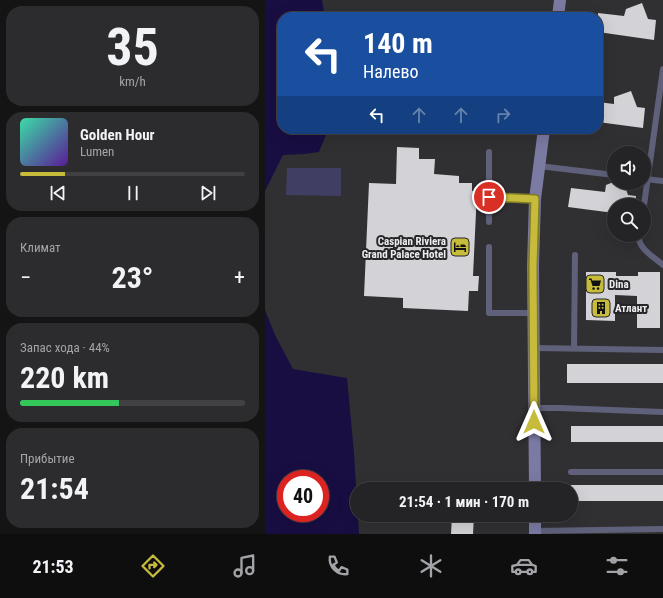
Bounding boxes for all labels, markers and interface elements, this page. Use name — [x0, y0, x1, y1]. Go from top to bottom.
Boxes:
text: 35 — [106, 17, 159, 78]
text: 140 m — [363, 27, 433, 60]
icon: left — [297, 28, 349, 80]
text: Налево — [363, 61, 419, 82]
text: km/h — [119, 74, 146, 89]
icon: left — [366, 104, 388, 126]
icon: ahead — [408, 104, 430, 126]
icon: ahead — [450, 104, 472, 126]
icon: right — [492, 104, 514, 126]
text: Golden Hour — [80, 126, 155, 144]
text: Lumen — [80, 144, 114, 159]
map controls — [607, 146, 651, 242]
button: sound — [607, 146, 651, 190]
pin — [472, 180, 506, 214]
icon: previous — [47, 182, 69, 204]
icon: pause — [122, 182, 144, 204]
icon: next — [197, 182, 219, 204]
icon: arrive — [478, 186, 500, 208]
button: search — [607, 198, 651, 242]
place label: Caspian Riviera Grand Palace Hotel — [362, 235, 446, 261]
hotel icon: Caspian Riviera Grand Palace Hotel — [449, 236, 471, 258]
text: Климат — [20, 240, 61, 255]
text: 23° — [112, 260, 154, 295]
text: − — [20, 265, 31, 290]
text: + — [234, 265, 245, 290]
supermarket icon: Dina — [584, 273, 606, 295]
place label: Dina — [609, 278, 629, 291]
building icon: Атлант — [590, 297, 612, 319]
place label: Атлант — [615, 302, 647, 315]
text: Запас хода · 44% — [20, 340, 110, 355]
text: 220 km — [20, 360, 109, 395]
position arrow — [513, 401, 555, 443]
text: Прибытие — [20, 451, 75, 466]
speed limit sign: 40 — [277, 470, 329, 522]
text: 21:54 — [20, 471, 89, 506]
text: 21:54 · 1 мин · 170 m — [399, 493, 529, 511]
icon: directions — [139, 552, 167, 580]
icon: music — [231, 552, 259, 580]
icon: phone — [324, 552, 352, 580]
icon: climate — [417, 552, 445, 580]
icon: car — [510, 552, 538, 580]
icon: filters — [603, 552, 631, 580]
text: 21:53 — [32, 556, 74, 577]

